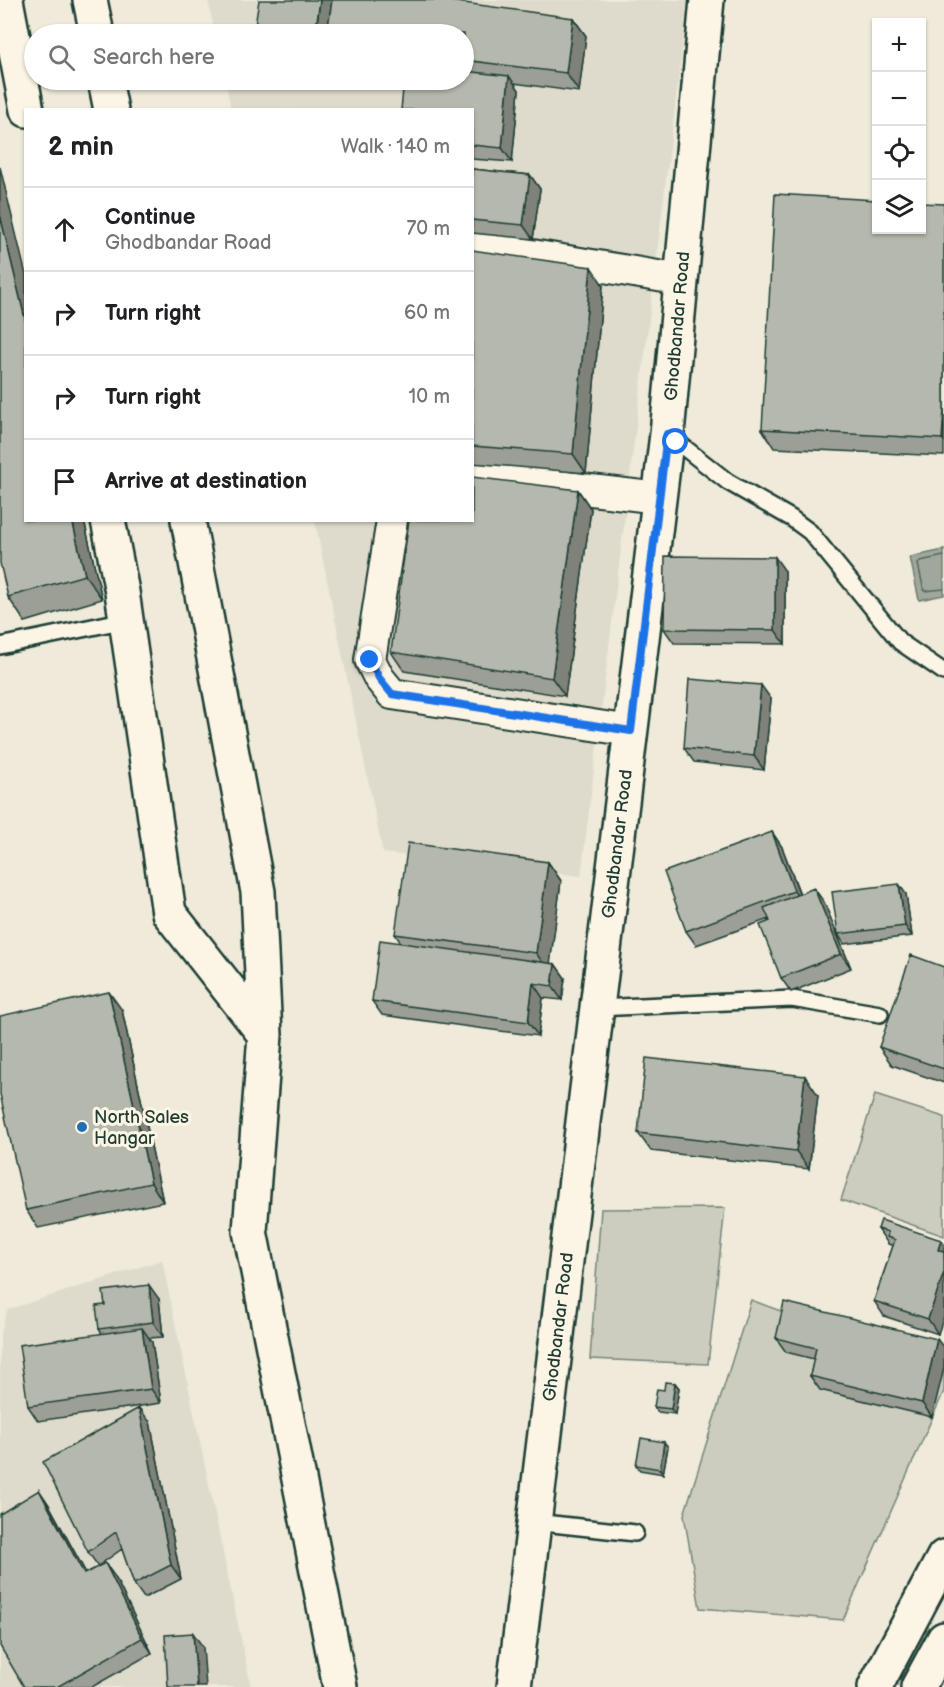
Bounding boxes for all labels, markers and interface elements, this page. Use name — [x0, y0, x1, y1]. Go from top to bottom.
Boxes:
map controls — [872, 18, 926, 234]
button: + — [872, 18, 926, 72]
search box — [24, 24, 474, 90]
icon: search — [45, 41, 78, 74]
text: Search here — [93, 44, 215, 71]
button: − — [872, 72, 926, 126]
button: locate — [872, 126, 926, 180]
text: 2 min — [48, 132, 114, 163]
text: Walk · 140 m — [341, 135, 450, 159]
button: layers — [872, 180, 926, 234]
text: Continue — [105, 204, 195, 231]
icon: ahead — [48, 213, 81, 246]
text: 70 m — [406, 217, 450, 241]
text: Ghodbandar Road — [105, 231, 272, 255]
street label: Ghodbandar Road — [661, 250, 694, 402]
icon: right — [48, 297, 81, 330]
text: Turn right — [105, 300, 201, 327]
text: 60 m — [404, 301, 450, 325]
icon: right — [48, 381, 81, 414]
text: Turn right — [105, 384, 201, 411]
text: 10 m — [409, 385, 450, 409]
route start — [662, 428, 688, 454]
icon: arrive — [48, 465, 81, 498]
text: Arrive at destination — [105, 468, 307, 495]
route end — [356, 646, 382, 672]
street label: Ghodbandar Road — [598, 768, 637, 920]
place label: North Sales Hangar — [94, 1107, 189, 1149]
marker: North Sales Hangar — [75, 1120, 89, 1134]
street label: Ghodbandar Road — [539, 1251, 578, 1403]

